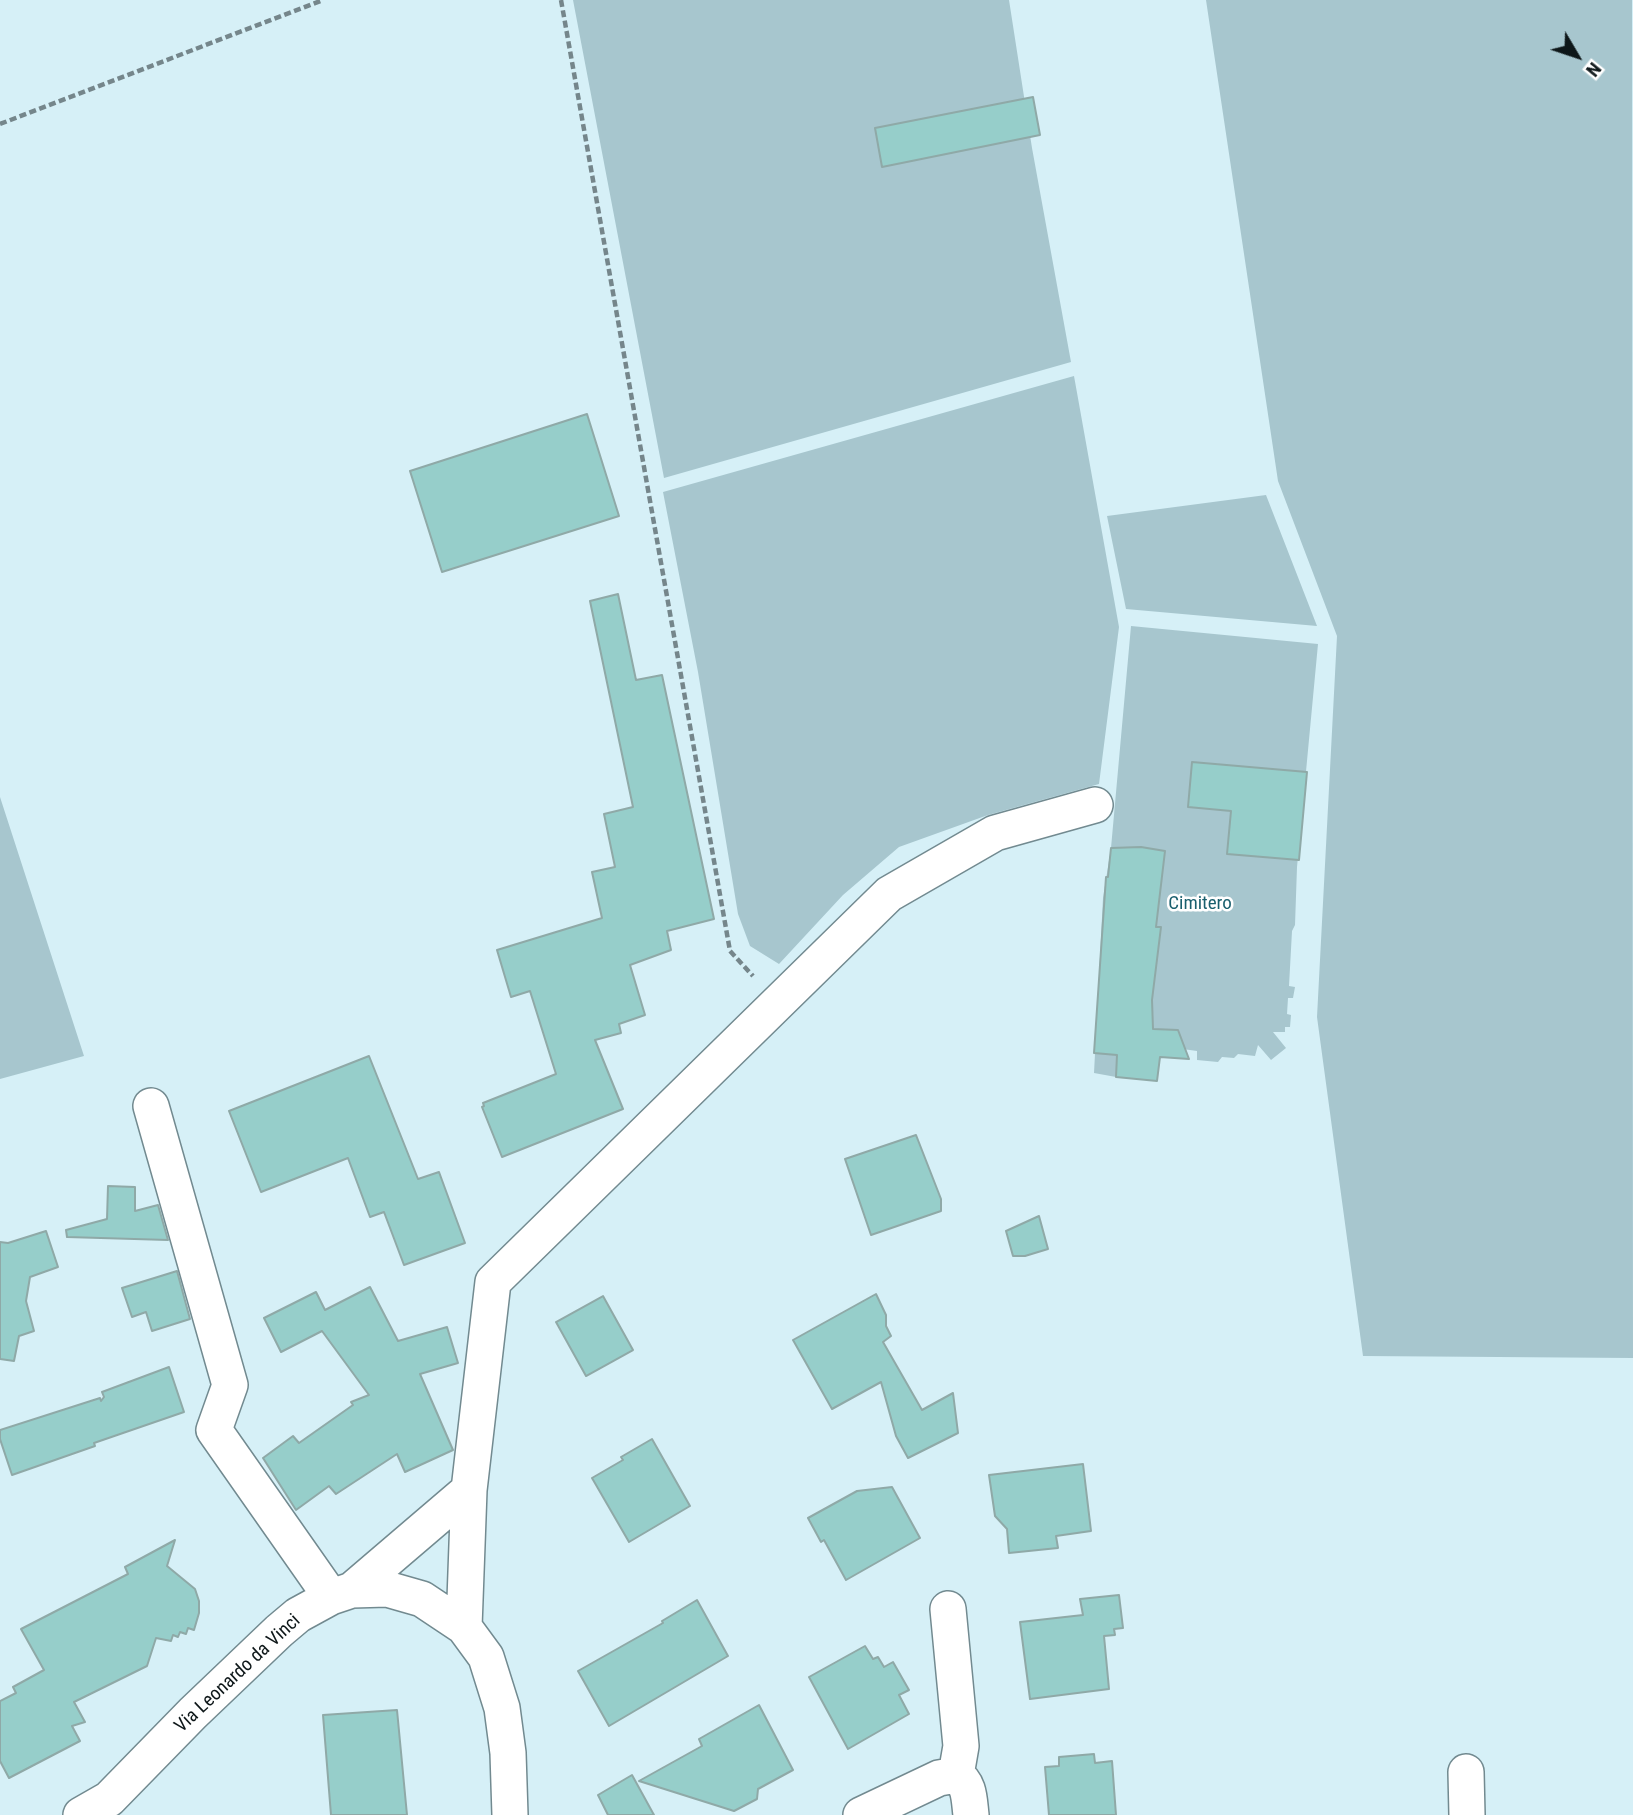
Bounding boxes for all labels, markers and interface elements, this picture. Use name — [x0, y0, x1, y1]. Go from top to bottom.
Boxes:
north arrow — [1542, 21, 1612, 91]
text: N — [1581, 58, 1606, 81]
park label: Cimitero — [1168, 893, 1232, 915]
street label: Via Leonardo da Vinci — [170, 1610, 306, 1738]

